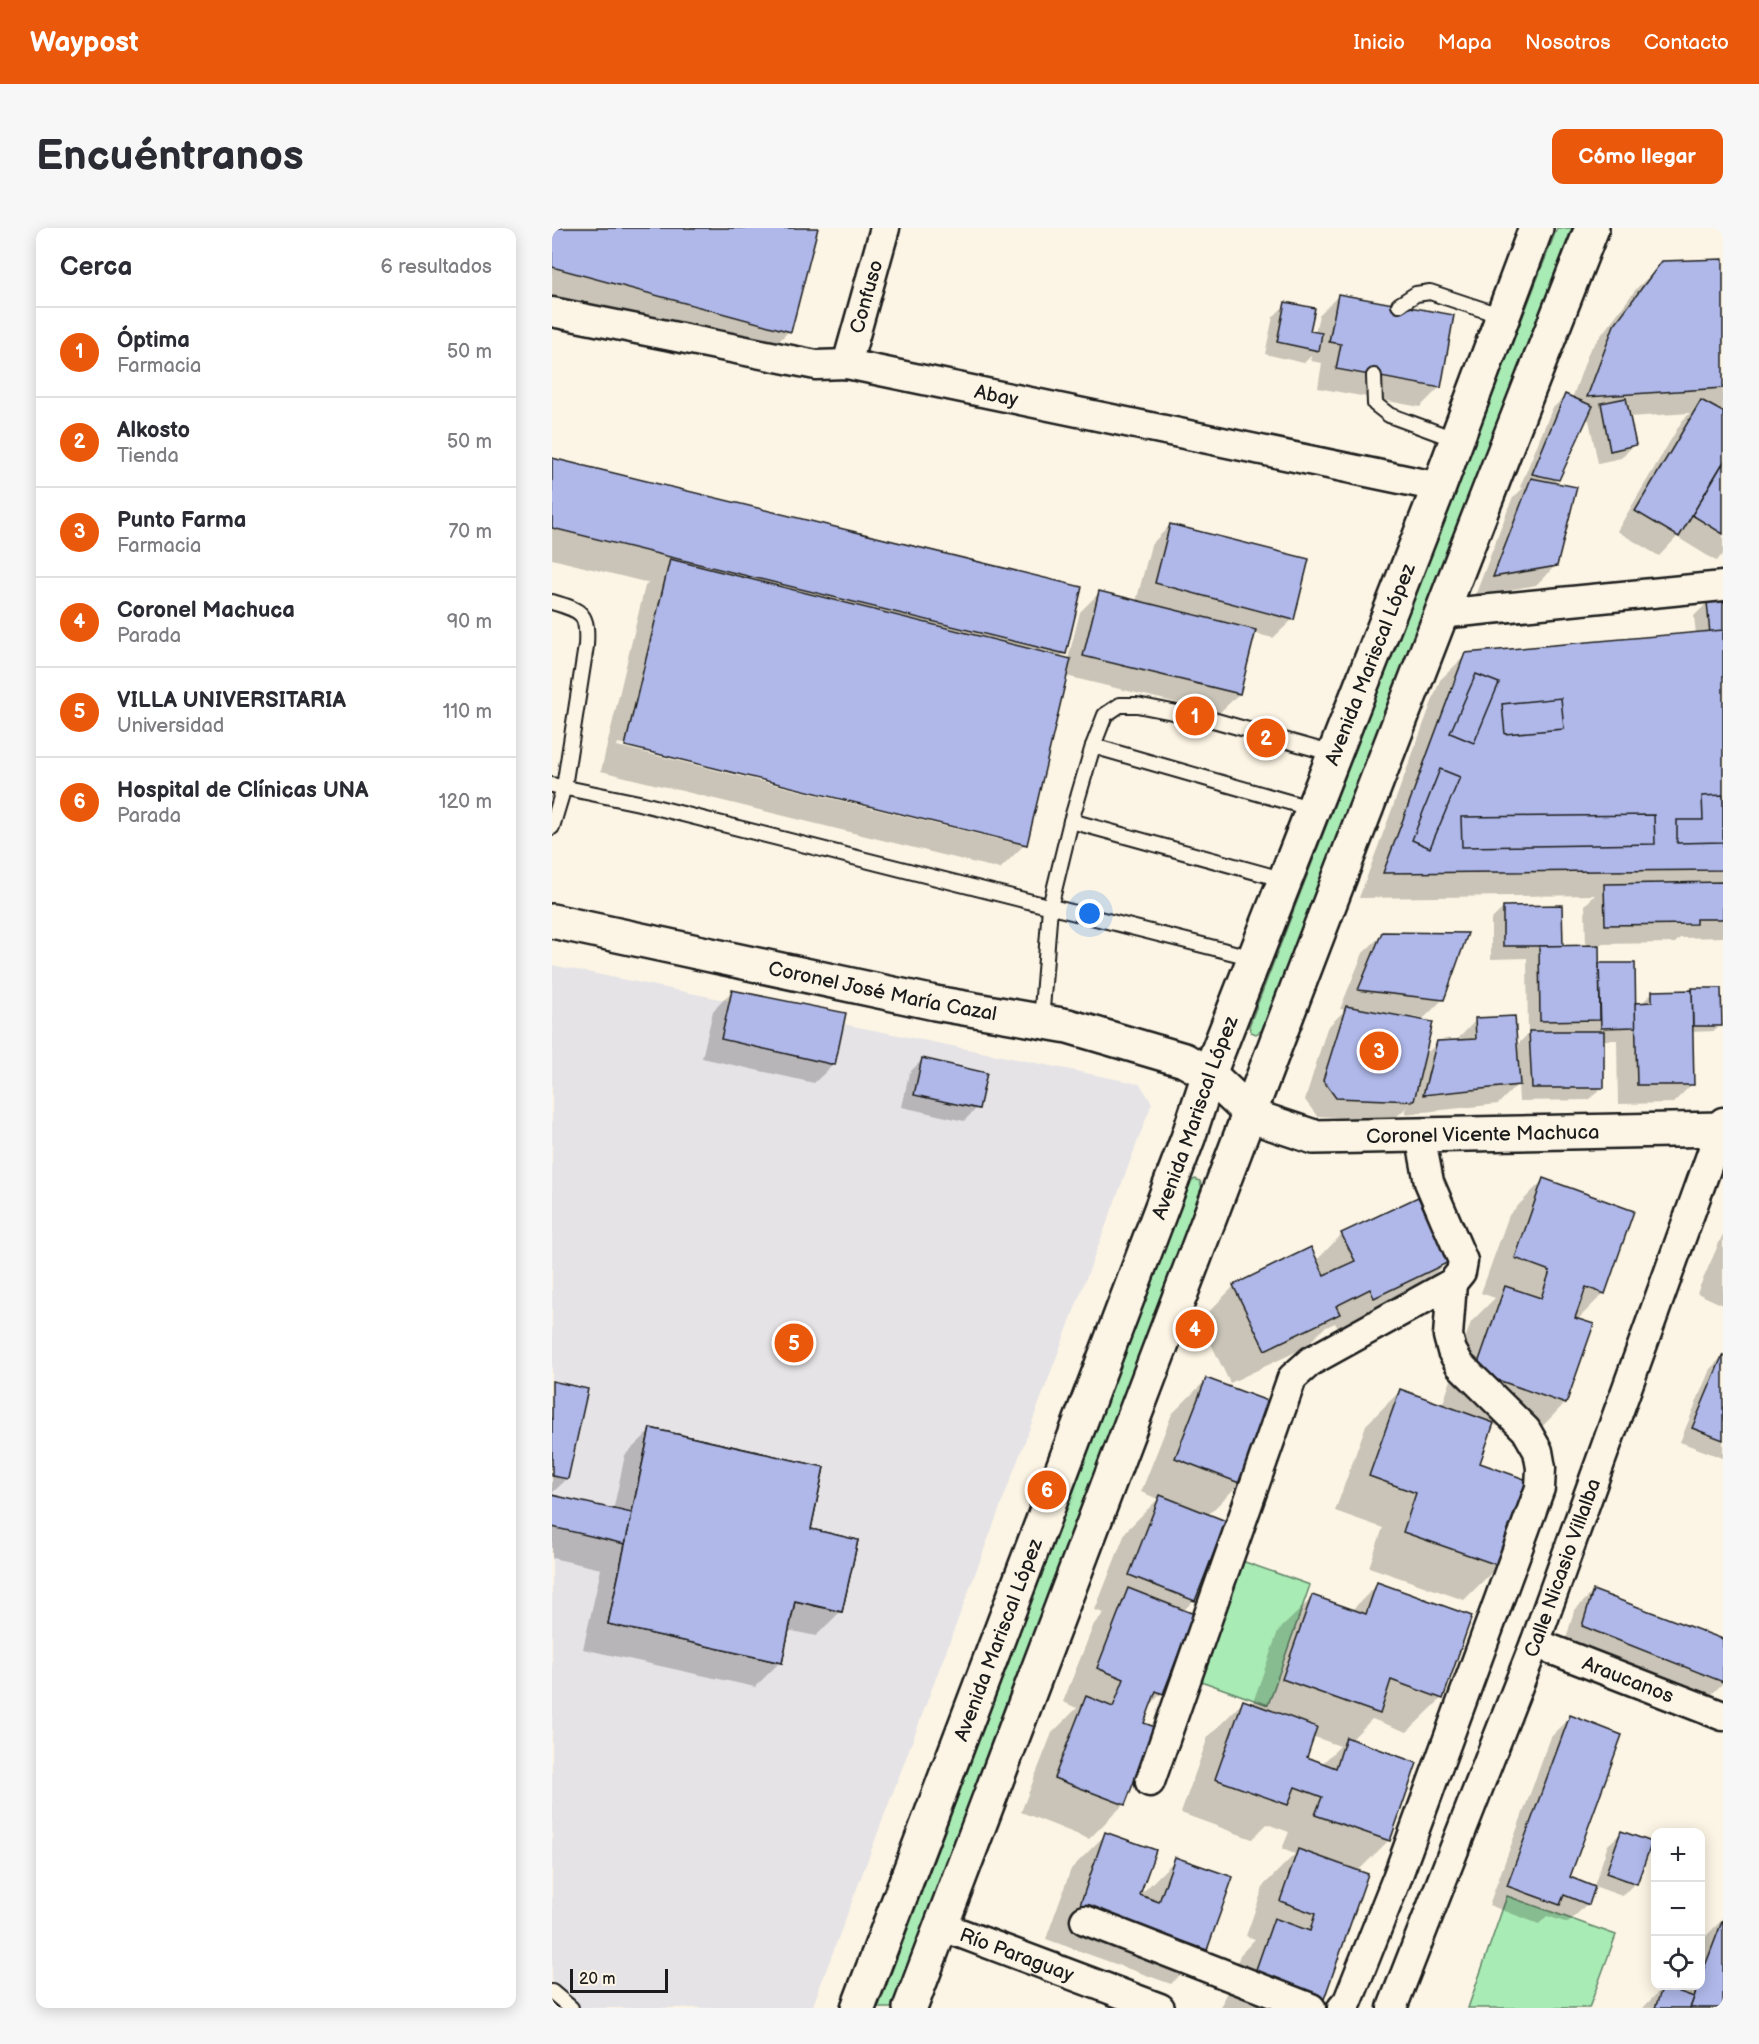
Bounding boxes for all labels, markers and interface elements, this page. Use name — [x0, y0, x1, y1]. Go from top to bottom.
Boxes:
text: Waypost — [30, 26, 139, 59]
text: Inicio — [1354, 30, 1405, 55]
text: Mapa — [1438, 30, 1492, 55]
text: Nosotros — [1525, 30, 1611, 55]
text: Contacto — [1644, 30, 1729, 55]
button: Cómo llegar — [1552, 129, 1723, 184]
text: Encuéntranos — [36, 131, 304, 182]
text: Cerca — [60, 252, 132, 283]
text: 6 resultados — [381, 255, 492, 279]
street label: Confuso — [845, 257, 888, 336]
text: Óptima — [117, 327, 190, 354]
text: 1 — [75, 340, 84, 364]
text: 50 m — [447, 340, 492, 364]
text: Farmacia — [117, 354, 201, 378]
street label: Abay — [972, 380, 1020, 412]
text: Alkosto — [117, 417, 190, 444]
text: 2 — [74, 430, 85, 454]
text: 50 m — [447, 430, 492, 454]
text: Tienda — [117, 444, 179, 468]
text: Punto Farma — [117, 507, 246, 534]
text: 3 — [74, 520, 85, 544]
text: 70 m — [448, 520, 492, 544]
text: Farmacia — [117, 534, 201, 558]
street label: Avenida Mariscal López — [1320, 560, 1421, 769]
text: Coronel Machuca — [117, 597, 295, 624]
text: 4 — [74, 610, 85, 634]
text: 90 m — [447, 610, 492, 634]
text: Parada — [117, 624, 181, 648]
text: VILLA UNIVERSITARIA — [117, 687, 346, 714]
pin: 1 — [1176, 694, 1214, 738]
text: 5 — [74, 700, 85, 724]
text: 110 m — [443, 700, 492, 724]
text: Universidad — [117, 714, 224, 738]
pin: 2 — [1246, 716, 1286, 760]
text: Hospital de Clínicas UNA — [117, 777, 369, 804]
text: 6 — [73, 790, 86, 814]
text: 120 m — [439, 790, 492, 814]
text: Parada — [117, 804, 181, 828]
your location — [1075, 899, 1104, 928]
street label: Coronel José María Cazal — [766, 957, 999, 1026]
street label: Avenida Mariscal López — [1147, 1012, 1244, 1223]
pin: 3 — [1360, 1028, 1398, 1074]
street label: Coronel Vicente Machuca — [1366, 1120, 1600, 1149]
pin: 4 — [1176, 1306, 1214, 1352]
pin: 5 — [774, 1320, 814, 1366]
pin: 6 — [1028, 1468, 1066, 1512]
street label: Calle Nicasio Villalba — [1520, 1475, 1606, 1661]
street label: Avenida Mariscal López — [949, 1535, 1048, 1745]
street label: Araucanos — [1579, 1652, 1677, 1709]
map controls — [1651, 1828, 1705, 1990]
button: + — [1651, 1828, 1705, 1882]
button: − — [1651, 1882, 1705, 1936]
street label: Río Paraguay — [956, 1923, 1077, 1988]
button: locate — [1651, 1936, 1705, 1990]
scale bar — [570, 1966, 668, 1994]
text: 20 m — [579, 1970, 615, 1989]

